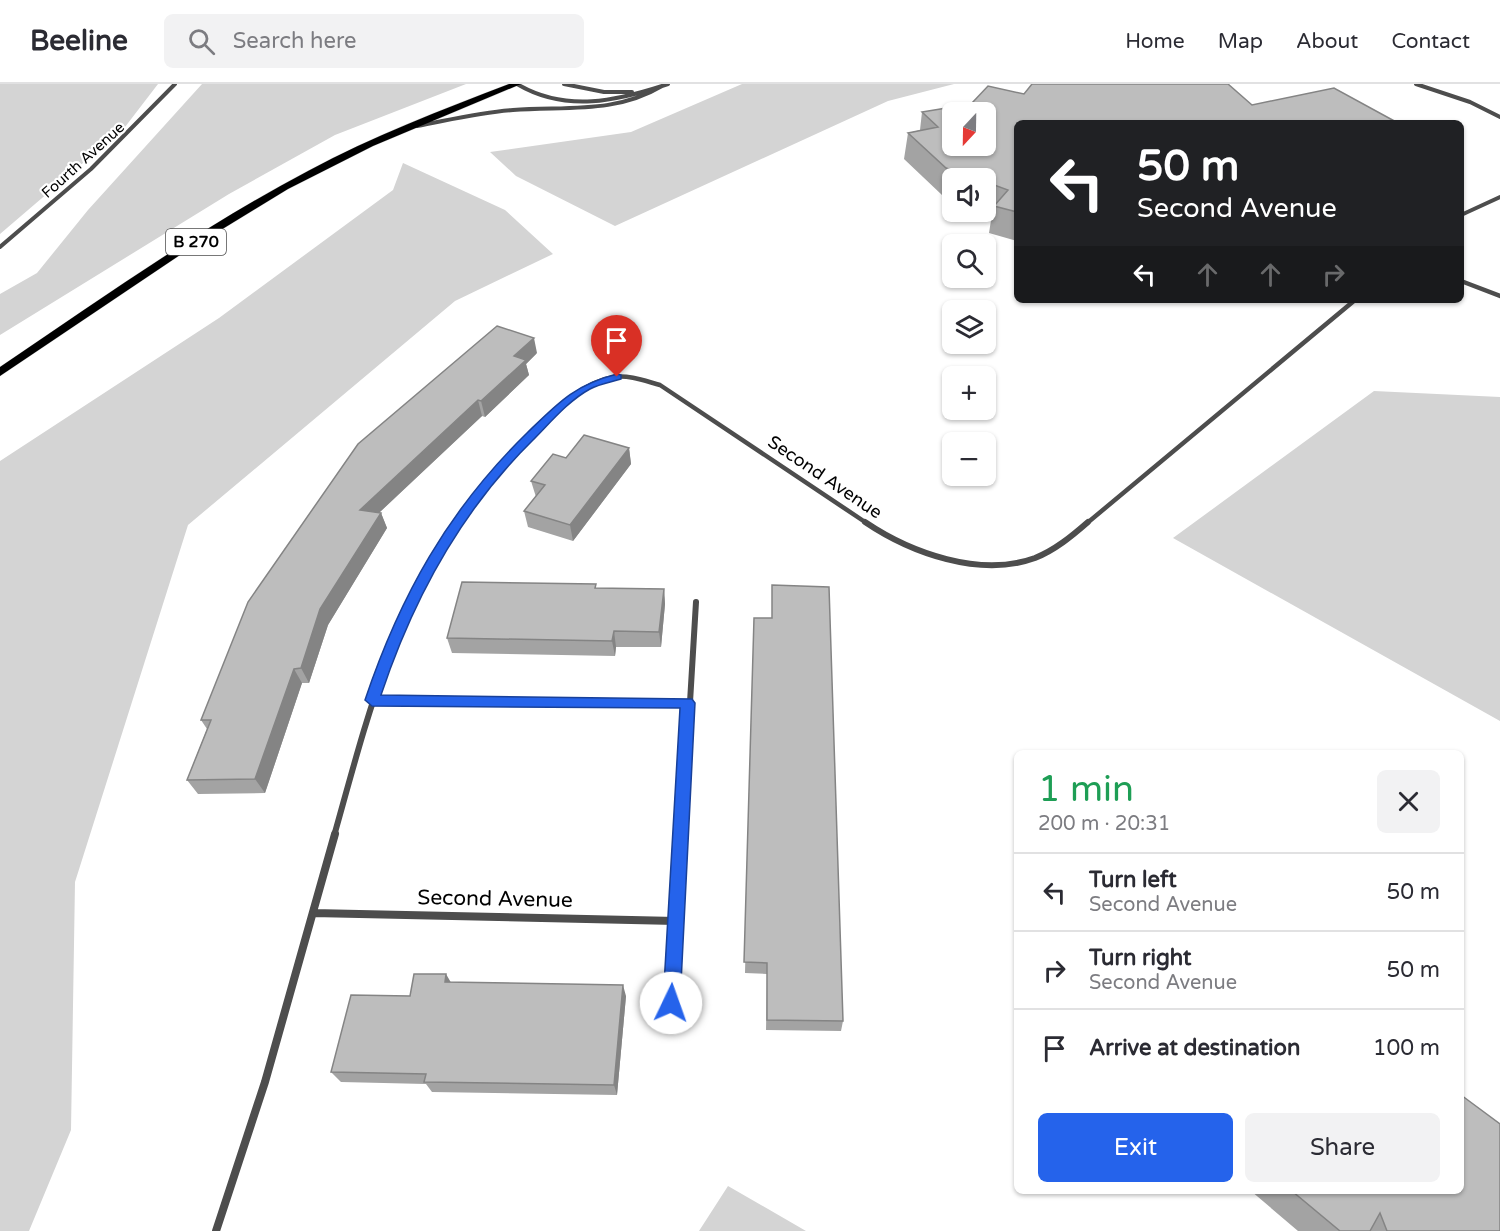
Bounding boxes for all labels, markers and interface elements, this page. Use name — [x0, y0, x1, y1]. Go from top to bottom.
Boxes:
search box — [164, 14, 584, 68]
text: Beeline — [30, 24, 128, 58]
icon: search — [185, 25, 218, 58]
text: Search here — [233, 28, 357, 54]
text: Home — [1125, 29, 1185, 54]
text: Map — [1218, 29, 1263, 54]
text: About — [1296, 29, 1358, 54]
text: Contact — [1391, 29, 1470, 54]
north arrow — [942, 102, 996, 156]
map controls — [942, 102, 996, 486]
street label: Fourth Avenue — [38, 118, 128, 202]
text: 50 m — [1137, 141, 1239, 192]
icon: left — [1038, 144, 1116, 222]
button: sound — [942, 168, 996, 222]
text: Second Avenue — [1137, 192, 1337, 225]
road number: B 270 — [166, 229, 226, 255]
button: search — [942, 234, 996, 288]
icon: left — [1128, 258, 1161, 291]
icon: ahead — [1191, 258, 1224, 291]
icon: ahead — [1254, 258, 1287, 291]
icon: right — [1317, 258, 1350, 291]
button: layers — [942, 300, 996, 354]
pin — [591, 315, 642, 377]
icon: arrive — [600, 324, 633, 357]
button: + — [942, 366, 996, 420]
street label: Second Avenue — [764, 431, 886, 523]
button: − — [942, 432, 996, 486]
text: 1 min — [1038, 768, 1134, 811]
button: close — [1377, 770, 1440, 833]
text: 200 m · 20:31 — [1038, 812, 1170, 836]
text: Turn left — [1089, 867, 1177, 893]
icon: left — [1038, 876, 1071, 909]
text: 50 m — [1386, 879, 1440, 905]
street label: Second Avenue — [417, 885, 573, 913]
text: Second Avenue — [1089, 893, 1237, 917]
text: Turn right — [1089, 945, 1191, 971]
icon: right — [1038, 954, 1071, 987]
text: 50 m — [1386, 957, 1440, 983]
position arrow — [639, 971, 703, 1035]
text: Second Avenue — [1089, 971, 1237, 995]
icon: arrive — [1038, 1032, 1071, 1065]
text: Arrive at destination — [1089, 1035, 1300, 1061]
text: 100 m — [1373, 1035, 1440, 1061]
button: Exit — [1038, 1113, 1233, 1182]
button: Share — [1245, 1113, 1440, 1182]

